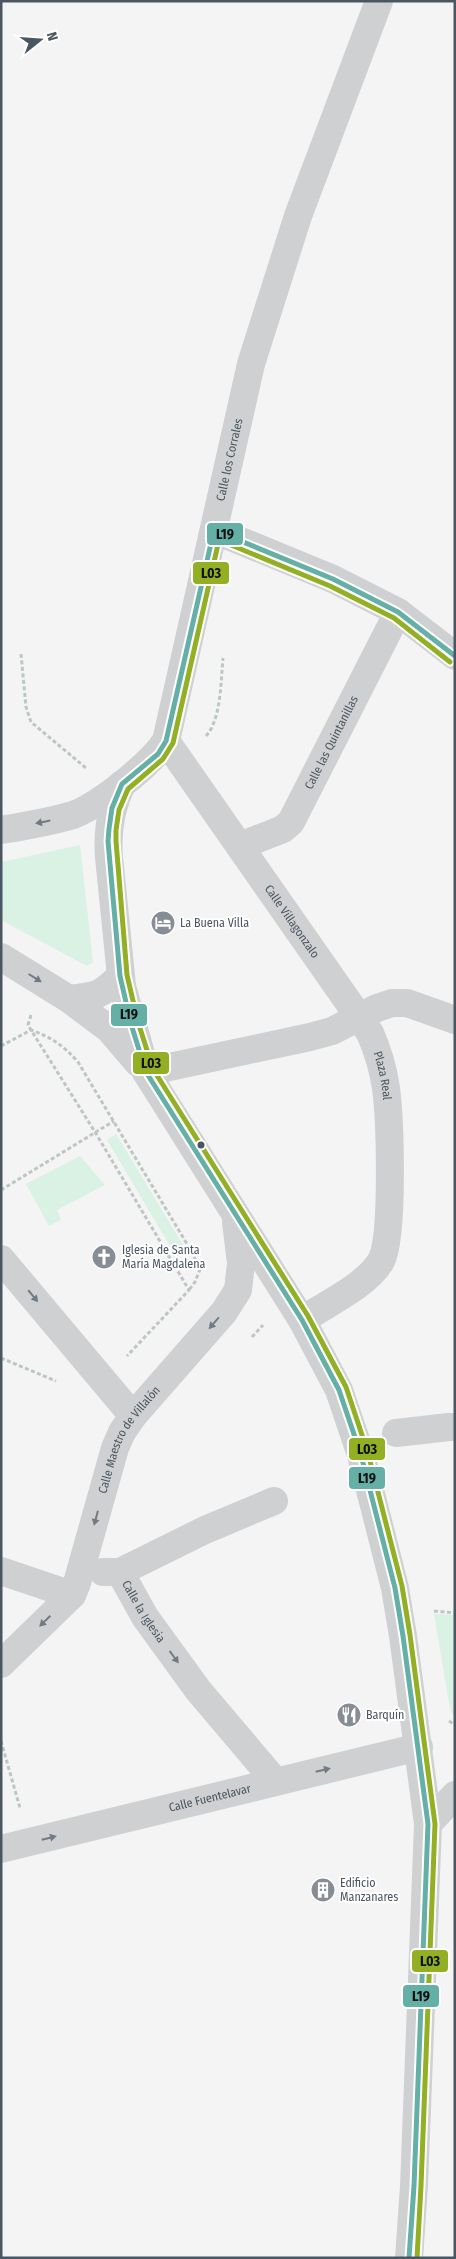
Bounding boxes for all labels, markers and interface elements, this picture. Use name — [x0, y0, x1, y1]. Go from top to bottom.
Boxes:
north arrow — [15, 15, 65, 65]
text: N — [43, 30, 61, 43]
street label: Calle los Corrales — [213, 417, 246, 502]
line badge: L19 — [206, 522, 244, 546]
text: L19 — [216, 526, 234, 543]
line badge: L03 — [192, 561, 230, 585]
text: L03 — [201, 565, 221, 582]
street label: Calle las Quintanillas — [302, 693, 361, 792]
one-way arrow — [35, 819, 51, 827]
street label: Calle Villagonzalo — [262, 882, 322, 961]
hotel icon: La Buena Villa — [150, 910, 176, 936]
place label: La Buena Villa — [180, 916, 249, 930]
one-way arrow — [28, 973, 42, 983]
line badge: L19 — [110, 1003, 148, 1027]
text: L19 — [120, 1006, 138, 1023]
street label: Plaza Real — [371, 1049, 394, 1100]
line badge: L03 — [132, 1051, 170, 1075]
text: L03 — [141, 1055, 161, 1072]
unlabelled marker — [196, 1140, 206, 1150]
place label: Iglesia de Santa María Magdalena — [122, 1243, 206, 1271]
church icon: Iglesia de Santa María Magdalena — [91, 1244, 117, 1270]
one-way arrow — [27, 1289, 38, 1302]
one-way arrow — [208, 1317, 220, 1329]
street label: Calle Maestro de Villalón — [96, 1383, 163, 1495]
line badge: L03 — [348, 1437, 386, 1461]
text: L03 — [357, 1441, 377, 1458]
line badge: L19 — [348, 1466, 386, 1490]
text: L19 — [358, 1470, 376, 1487]
one-way arrow — [91, 1510, 99, 1525]
street label: Calle la Iglesia — [119, 1578, 168, 1645]
one-way arrow — [39, 1615, 51, 1627]
one-way arrow — [169, 1650, 179, 1664]
restaurant icon: Barquín — [336, 1702, 362, 1728]
place label: Barquín — [366, 1708, 404, 1722]
one-way arrow — [315, 1766, 330, 1774]
street label: Calle Fuentelavar — [167, 1781, 253, 1815]
one-way arrow — [41, 1834, 56, 1842]
place label: Edificio Manzanares — [340, 1876, 398, 1904]
building icon: Edificio Manzanares — [310, 1877, 336, 1903]
line badge: L03 — [411, 1949, 449, 1973]
text: L03 — [420, 1953, 440, 1970]
line badge: L19 — [402, 1984, 440, 2008]
text: L19 — [412, 1988, 430, 2005]

